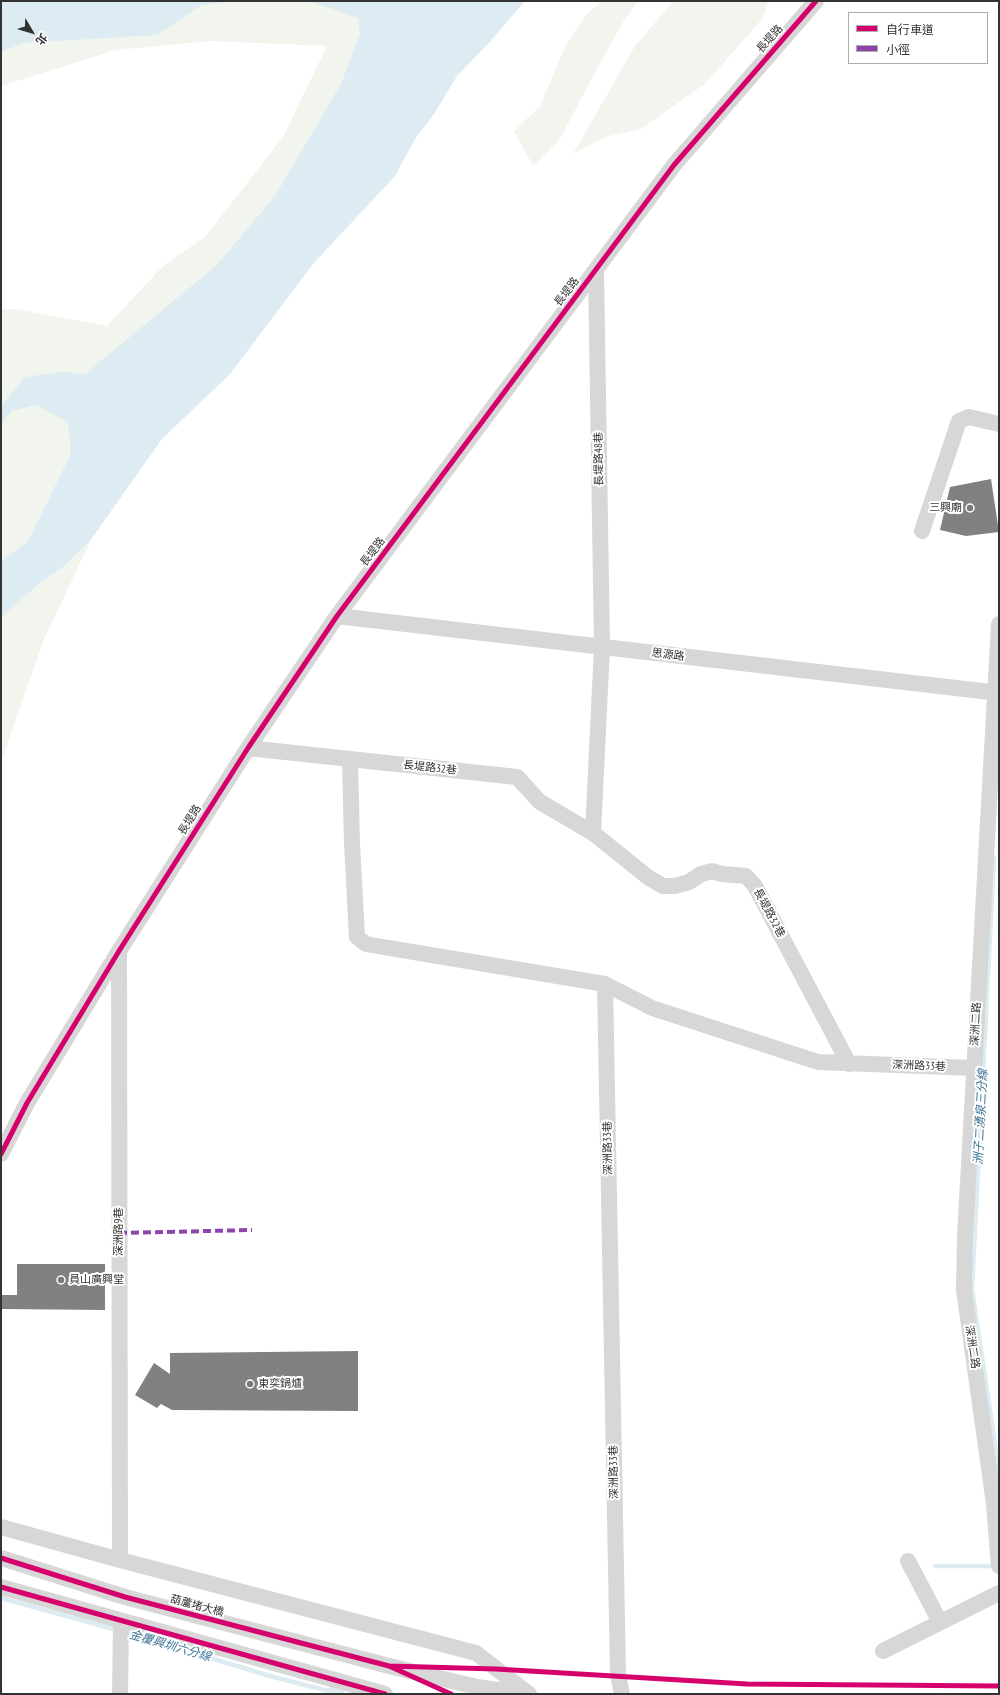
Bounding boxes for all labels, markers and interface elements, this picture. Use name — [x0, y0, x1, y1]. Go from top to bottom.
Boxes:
north arrow — [12, 12, 52, 52]
legend — [848, 12, 988, 64]
street label: 長堤路 — [754, 22, 786, 56]
text: 自行車道 — [886, 22, 934, 37]
text: 北 — [33, 31, 50, 48]
text: 小徑 — [886, 42, 910, 57]
street label: 長堤路 — [552, 275, 582, 309]
street label: 長堤路48巷 — [592, 432, 606, 486]
place label: 三興廟 — [929, 501, 962, 515]
marker: 三興廟 — [965, 503, 975, 513]
street label: 長堤路 — [358, 535, 388, 569]
street label: 思源路 — [651, 646, 685, 664]
street label: 長堤路32巷 — [403, 759, 457, 777]
street label: 長堤路 — [176, 803, 204, 837]
street label: 長堤路32巷 — [751, 886, 787, 940]
street label: 深洲二路 — [968, 1002, 984, 1046]
street label: 深洲路33巷 — [892, 1058, 946, 1074]
water label: 洲子二湧泉三分線 — [971, 1069, 991, 1165]
street label: 深洲路33巷 — [601, 1121, 615, 1175]
street label: 深洲路9巷 — [112, 1208, 126, 1256]
place label: 員山廣興堂 — [69, 1273, 124, 1287]
marker: 員山廣興堂 — [56, 1275, 66, 1285]
street label: 深洲二路 — [962, 1324, 982, 1370]
place label: 東奕鍋爐 — [258, 1377, 302, 1391]
marker: 東奕鍋爐 — [245, 1379, 255, 1389]
street label: 深洲路33巷 — [607, 1445, 621, 1499]
street label: 葫蘆堵大橋 — [169, 1593, 225, 1619]
water label: 金覆興圳六分線 — [128, 1628, 212, 1664]

